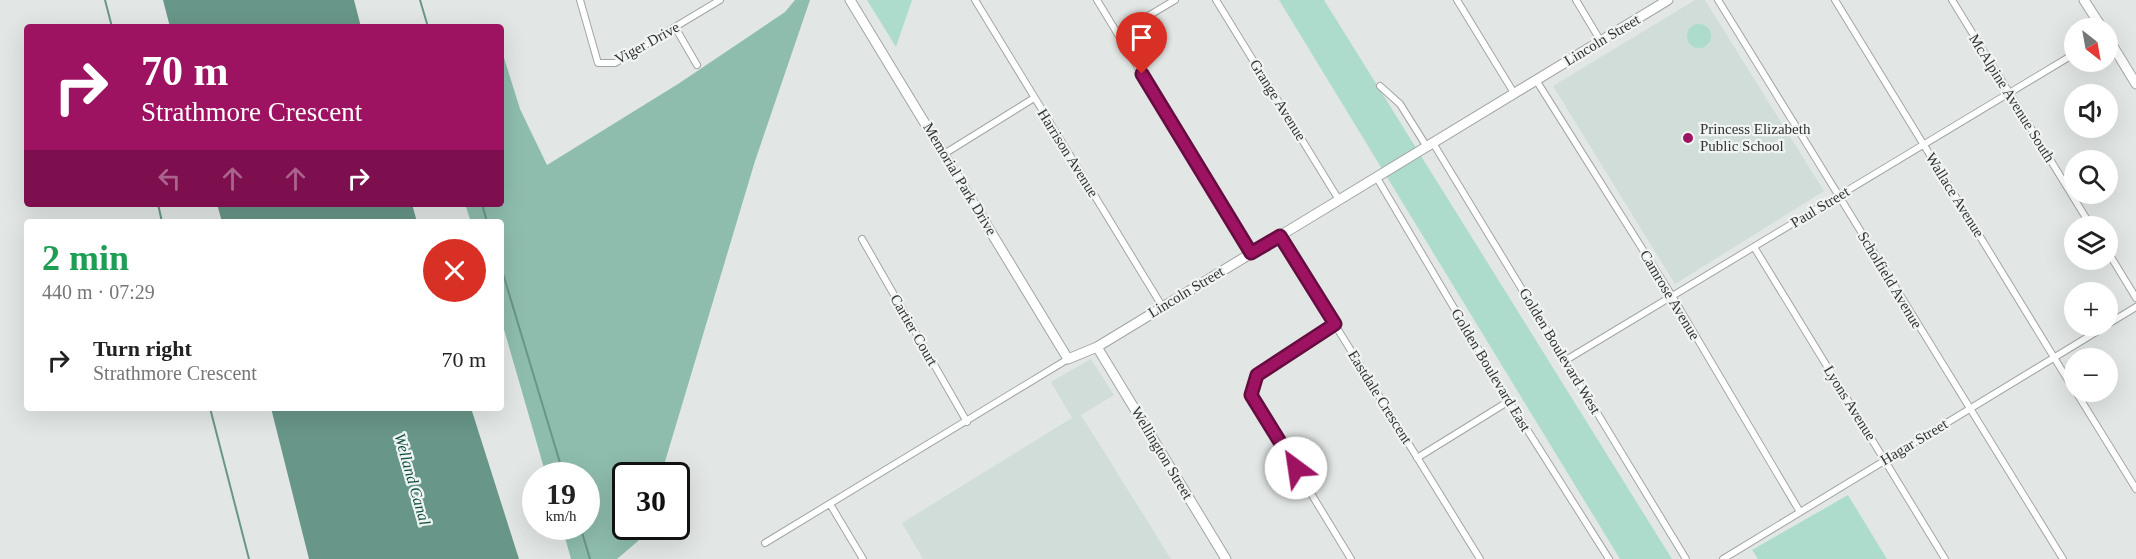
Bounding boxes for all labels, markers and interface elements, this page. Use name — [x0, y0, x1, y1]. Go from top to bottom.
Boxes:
street label: Lincoln Street — [1561, 11, 1643, 69]
pin — [1116, 12, 1167, 74]
north arrow — [2064, 18, 2118, 72]
map controls — [2064, 18, 2118, 402]
street label: Viger Drive — [612, 19, 682, 67]
icon: arrive — [1125, 21, 1158, 54]
street label: McAlpine Avenue South — [1966, 31, 2058, 165]
icon: right — [42, 48, 120, 126]
text: 70 m — [141, 48, 229, 94]
street label: Grange Avenue — [1247, 56, 1309, 144]
button: sound — [2064, 84, 2118, 138]
text: Strathmore Crescent — [141, 97, 362, 127]
street label: Harrison Avenue — [1034, 106, 1102, 200]
street label: Memorial Park Drive — [920, 120, 1000, 238]
place label: Princess Elizabeth Public School — [1700, 121, 1811, 154]
marker: Princess Elizabeth Public School — [1681, 131, 1695, 145]
street label: Wallace Avenue — [1923, 150, 1987, 240]
button: search — [2064, 150, 2118, 204]
icon: left — [153, 162, 186, 195]
icon: ahead — [216, 162, 249, 195]
icon: ahead — [279, 162, 312, 195]
icon: right — [342, 162, 375, 195]
street label: Paul Street — [1788, 183, 1853, 231]
button: layers — [2064, 216, 2118, 270]
street label: Scholfield Avenue — [1855, 229, 1925, 332]
text: 2 min — [42, 238, 129, 278]
button: close — [423, 239, 486, 302]
street label: Camrose Avenue — [1637, 247, 1703, 343]
street label: Lincoln Street — [1145, 263, 1227, 321]
text: 440 m · 07:29 — [42, 281, 155, 303]
button: + — [2064, 282, 2118, 336]
street label: Golden Boulevard West — [1516, 285, 1604, 417]
street label: Cartier Court — [887, 292, 941, 369]
street label: Golden Boulevard East — [1448, 306, 1534, 435]
text: Turn right — [93, 336, 192, 361]
icon: right — [42, 344, 75, 377]
text: 70 m — [441, 347, 486, 372]
street label: Eastdale Crescent — [1345, 347, 1416, 447]
button: − — [2064, 348, 2118, 402]
text: Strathmore Crescent — [93, 362, 257, 384]
street label: Lyons Avenue — [1821, 363, 1880, 444]
street label: Wellington Street — [1128, 404, 1196, 503]
street label: Hagar Street — [1878, 415, 1951, 468]
water label: Welland Canal — [391, 431, 434, 528]
position arrow — [1264, 436, 1328, 500]
speed limit sign: 30 — [612, 462, 690, 540]
text: 19 — [546, 477, 576, 510]
text: km/h — [546, 508, 576, 524]

